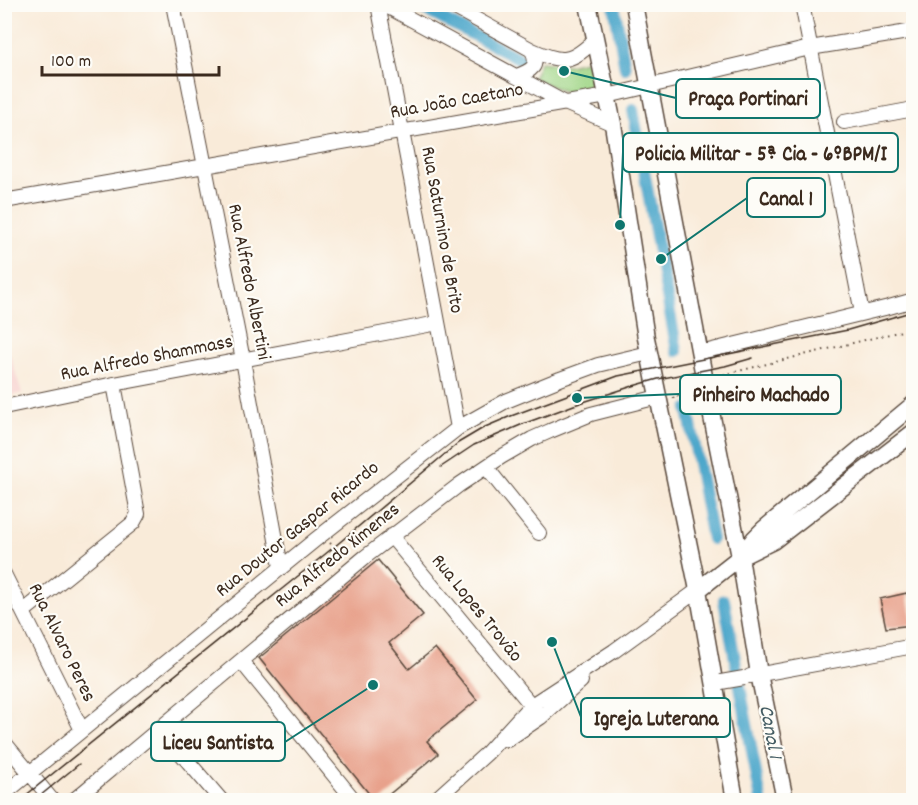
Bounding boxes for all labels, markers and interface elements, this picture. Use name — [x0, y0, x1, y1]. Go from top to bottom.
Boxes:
scale bar — [42, 39, 219, 77]
text: 100 m — [51, 50, 91, 75]
street label: Rua João Caetano — [388, 76, 526, 128]
callout: Praça Portinari — [676, 79, 820, 118]
text: Praça Portinari — [688, 86, 808, 116]
callout: Policia Militar - 5ª Cia - 6ºBPM/I — [623, 133, 898, 172]
text: Policia Militar - 5ª Cia - 6ºBPM/I — [635, 141, 887, 171]
street label: Rua Saturnino de Brito — [413, 144, 469, 316]
callout: Canal 1 — [747, 178, 825, 217]
text: Canal 1 — [759, 186, 813, 216]
street label: Rua Alfredo Albertini — [219, 201, 277, 363]
street label: Rua Alfredo Shammass — [58, 329, 236, 389]
callout: Pinheiro Machado — [680, 375, 841, 414]
text: Pinheiro Machado — [693, 382, 829, 412]
street label: Rua Doutor Gaspar Ricardo — [210, 455, 386, 605]
street label: Rua Alfredo Ximenes — [269, 497, 407, 615]
street label: Rua Lopes Trovão — [424, 549, 528, 669]
street label: Rua Alvaro Peres — [20, 579, 102, 707]
callout: Igreja Luterana — [581, 698, 730, 737]
water label: Canal 1 — [749, 703, 789, 764]
text: Igreja Luterana — [594, 706, 720, 736]
callout: Liceu Santista — [151, 722, 285, 761]
text: Liceu Santista — [163, 730, 275, 760]

